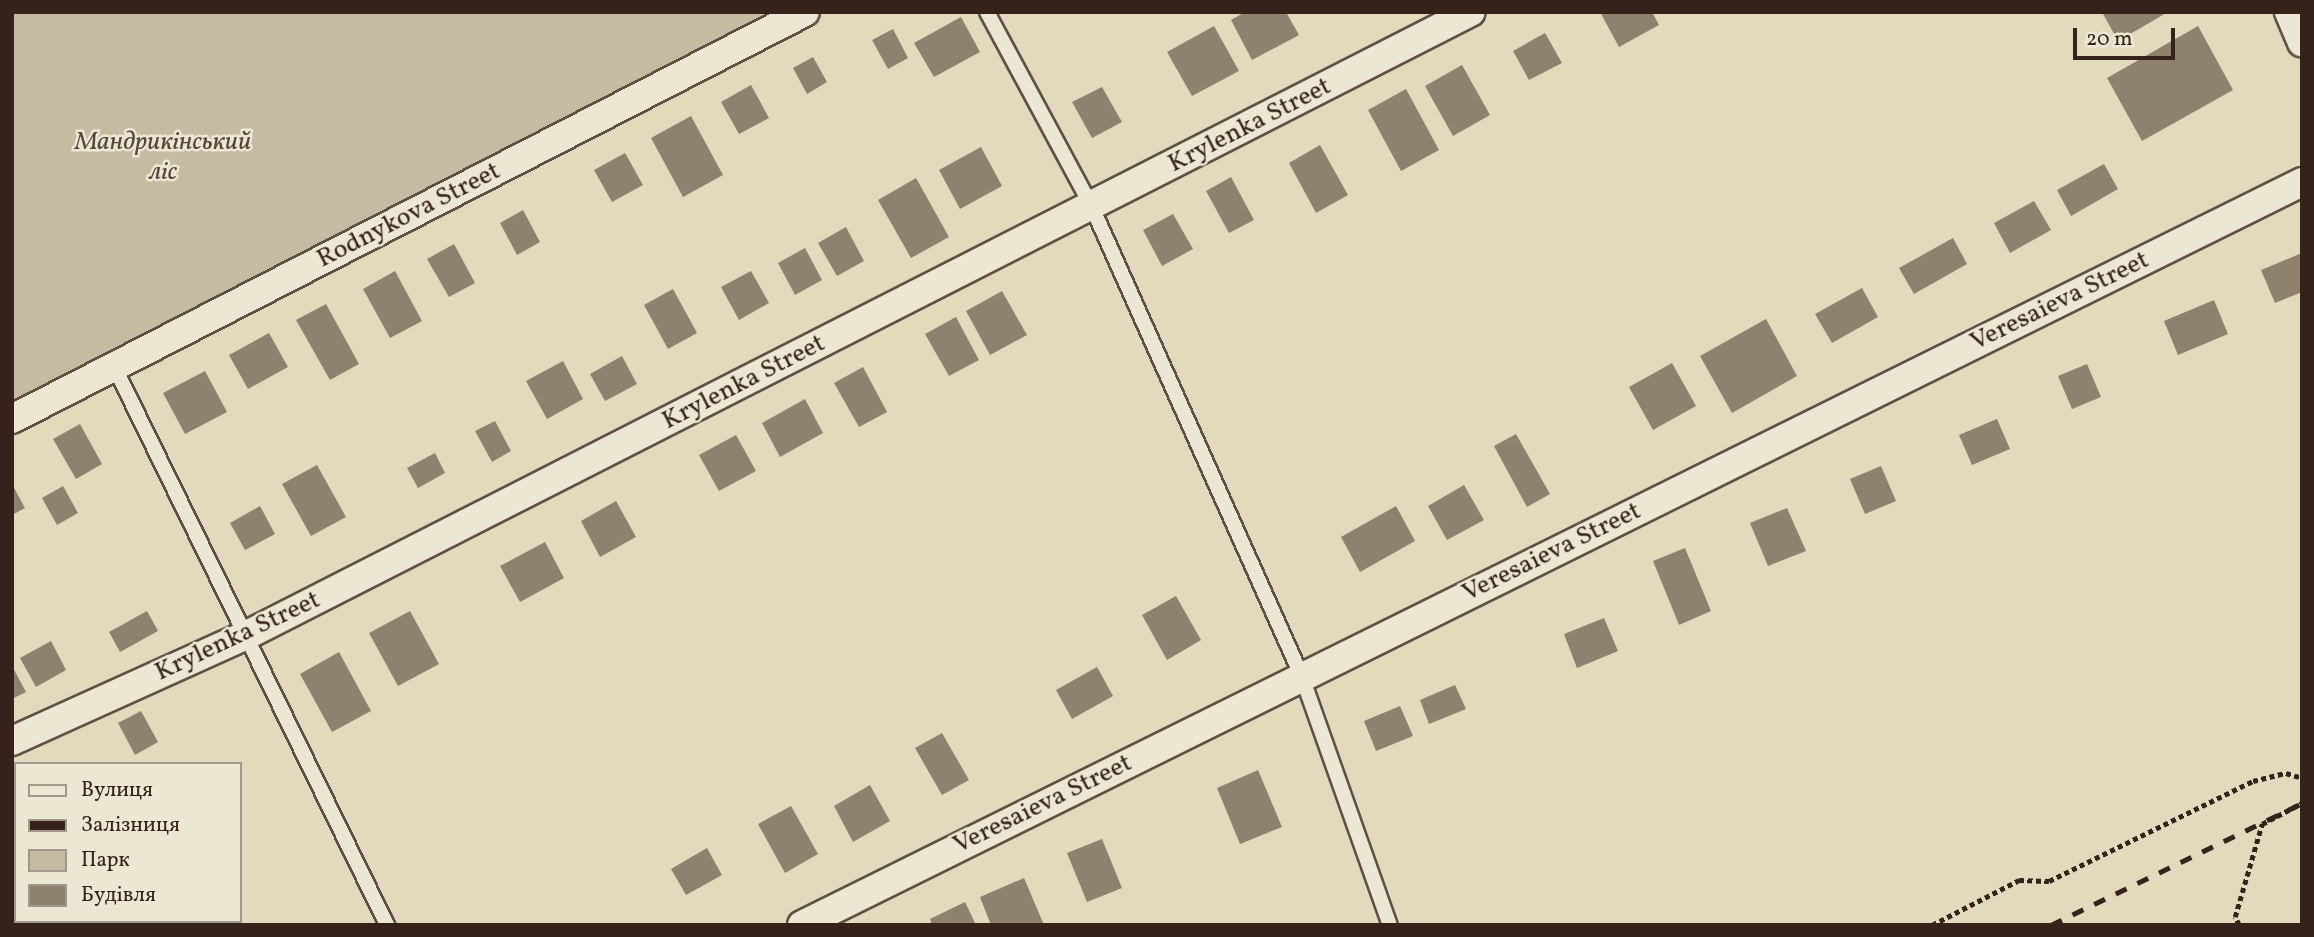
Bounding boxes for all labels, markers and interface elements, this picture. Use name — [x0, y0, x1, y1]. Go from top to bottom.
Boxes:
scale bar — [2076, 14, 2178, 58]
text: 20 m — [2086, 25, 2132, 54]
street label: Krylenka Street — [1163, 72, 1337, 180]
park label: Мандрикінський ліс — [75, 127, 251, 188]
street label: Rodnykova Street — [312, 156, 506, 276]
street label: Veresaieva Street — [1966, 245, 2154, 359]
street label: Krylenka Street — [657, 329, 831, 437]
street label: Veresaieva Street — [1458, 496, 1646, 610]
street label: Krylenka Street — [150, 585, 326, 689]
street label: Veresaieva Street — [949, 748, 1137, 862]
legend — [14, 762, 242, 923]
text: Вулиця — [81, 776, 153, 805]
text: Залізниця — [81, 811, 180, 840]
text: Парк — [81, 846, 130, 875]
text: Будівля — [81, 881, 156, 910]

